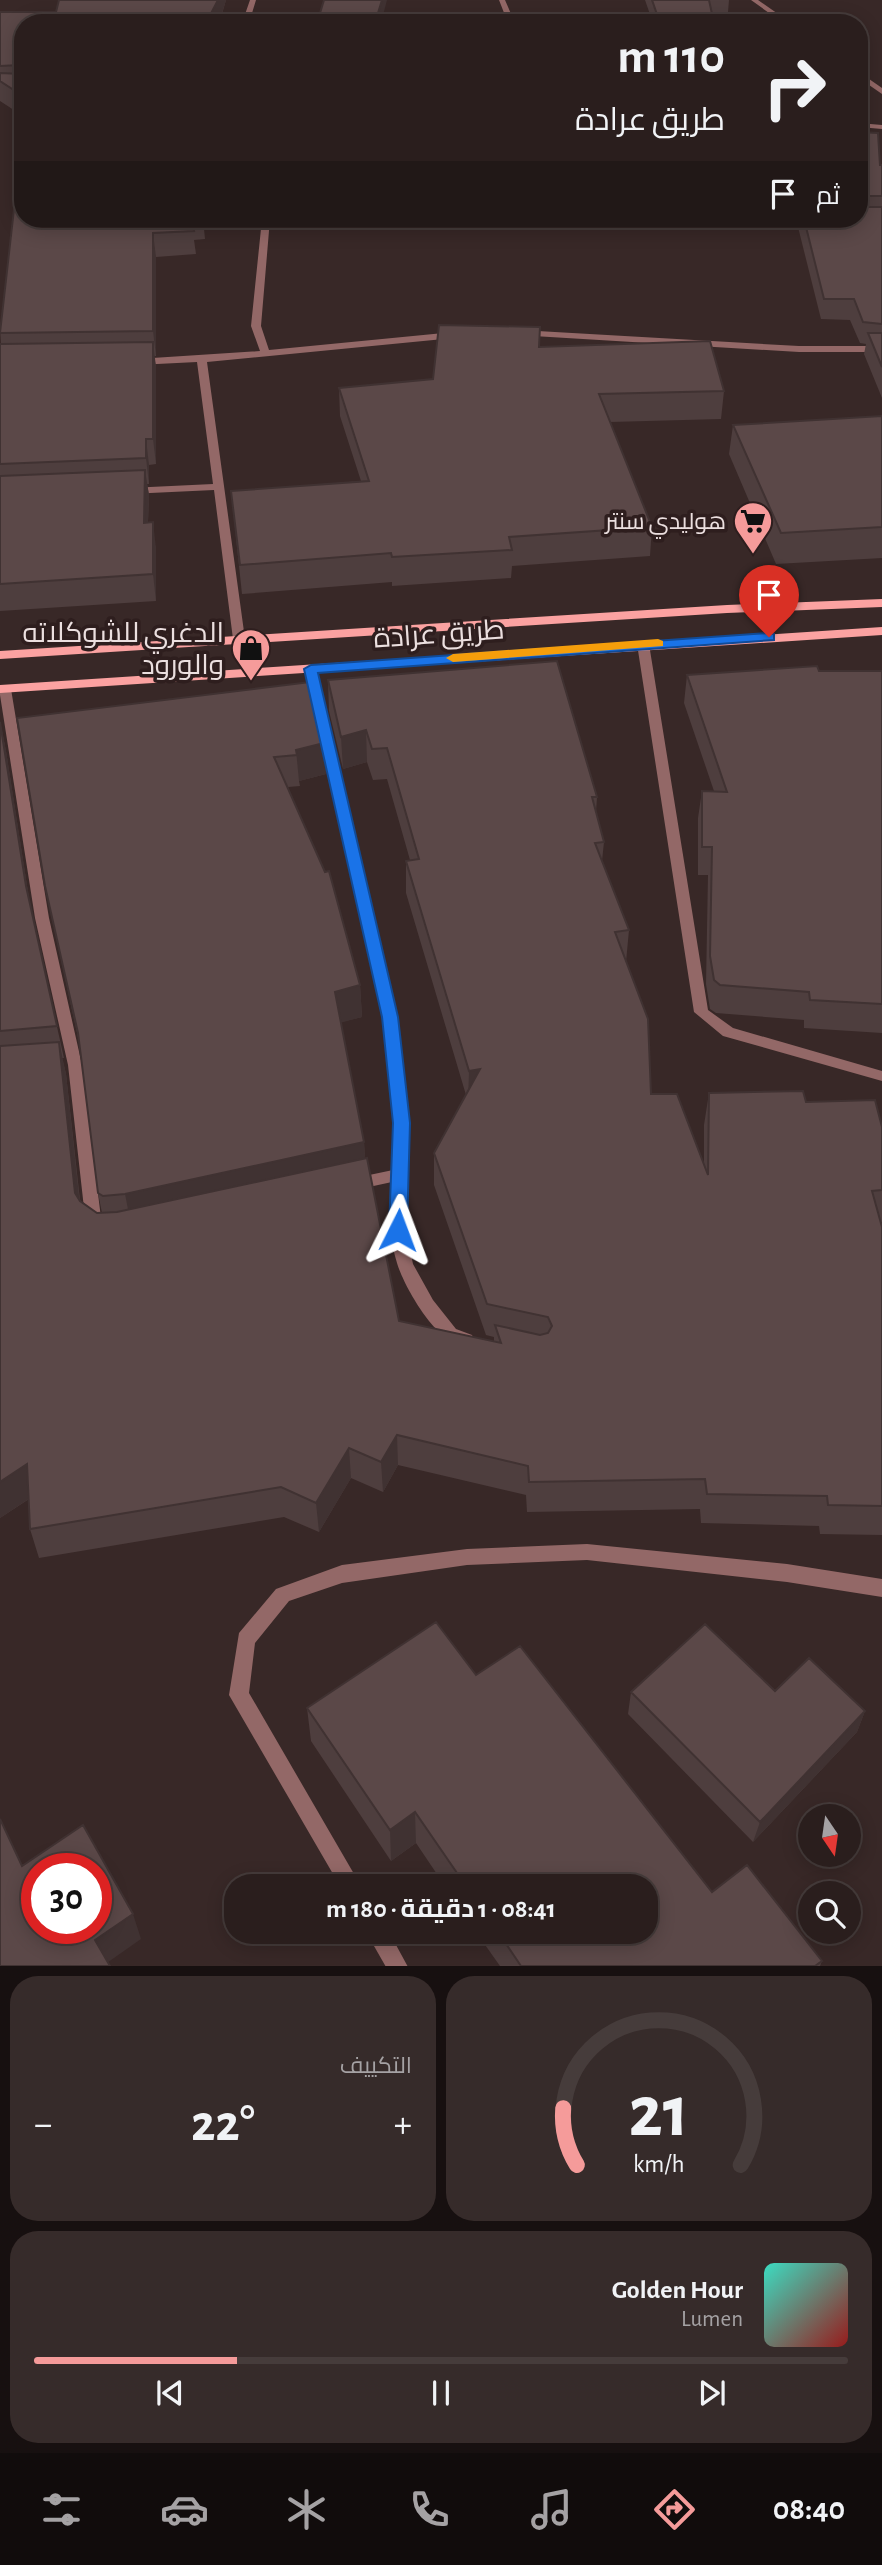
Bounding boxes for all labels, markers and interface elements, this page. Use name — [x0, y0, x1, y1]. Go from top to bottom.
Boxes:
text: 110 m — [617, 33, 725, 82]
icon: right — [749, 42, 840, 133]
text: طريق عرادة — [575, 104, 725, 136]
icon: arrive — [764, 175, 802, 213]
text: ثم — [816, 183, 840, 209]
supermarket icon: هوليدي سنتر — [732, 500, 774, 555]
place label: هوليدي سنتر — [603, 511, 726, 539]
pin — [739, 565, 799, 637]
icon: arrive — [750, 576, 788, 614]
street label: طريق عرادة — [373, 616, 506, 655]
place label: الدغري للشوكلاته والورود — [23, 619, 224, 680]
shop icon: الدغري للشوكلاته والورود — [230, 627, 272, 682]
position arrow — [361, 1193, 435, 1267]
north arrow — [798, 1804, 861, 1867]
map controls — [798, 1804, 861, 1944]
speed limit sign: 30 — [21, 1853, 112, 1944]
button: search — [798, 1881, 861, 1944]
text: 08:41 · 1 دقيقة · 180 m — [326, 1896, 556, 1922]
text: التكييف — [340, 2055, 412, 2078]
text: 21 — [629, 2077, 689, 2150]
text: 22° — [191, 2098, 255, 2150]
text: − — [34, 2106, 52, 2144]
text: + — [394, 2106, 412, 2144]
text: km/h — [633, 2151, 685, 2176]
text: Golden Hour — [612, 2277, 743, 2303]
text: Lumen — [681, 2308, 743, 2331]
icon: previous — [151, 2374, 189, 2412]
icon: pause — [422, 2374, 460, 2412]
icon: next — [693, 2374, 731, 2412]
icon: filters — [37, 2485, 86, 2534]
icon: car — [160, 2485, 209, 2534]
icon: climate — [282, 2485, 331, 2534]
icon: phone — [405, 2485, 454, 2534]
icon: music — [527, 2485, 576, 2534]
icon: directions — [650, 2485, 699, 2534]
text: 08:40 — [773, 2493, 845, 2525]

